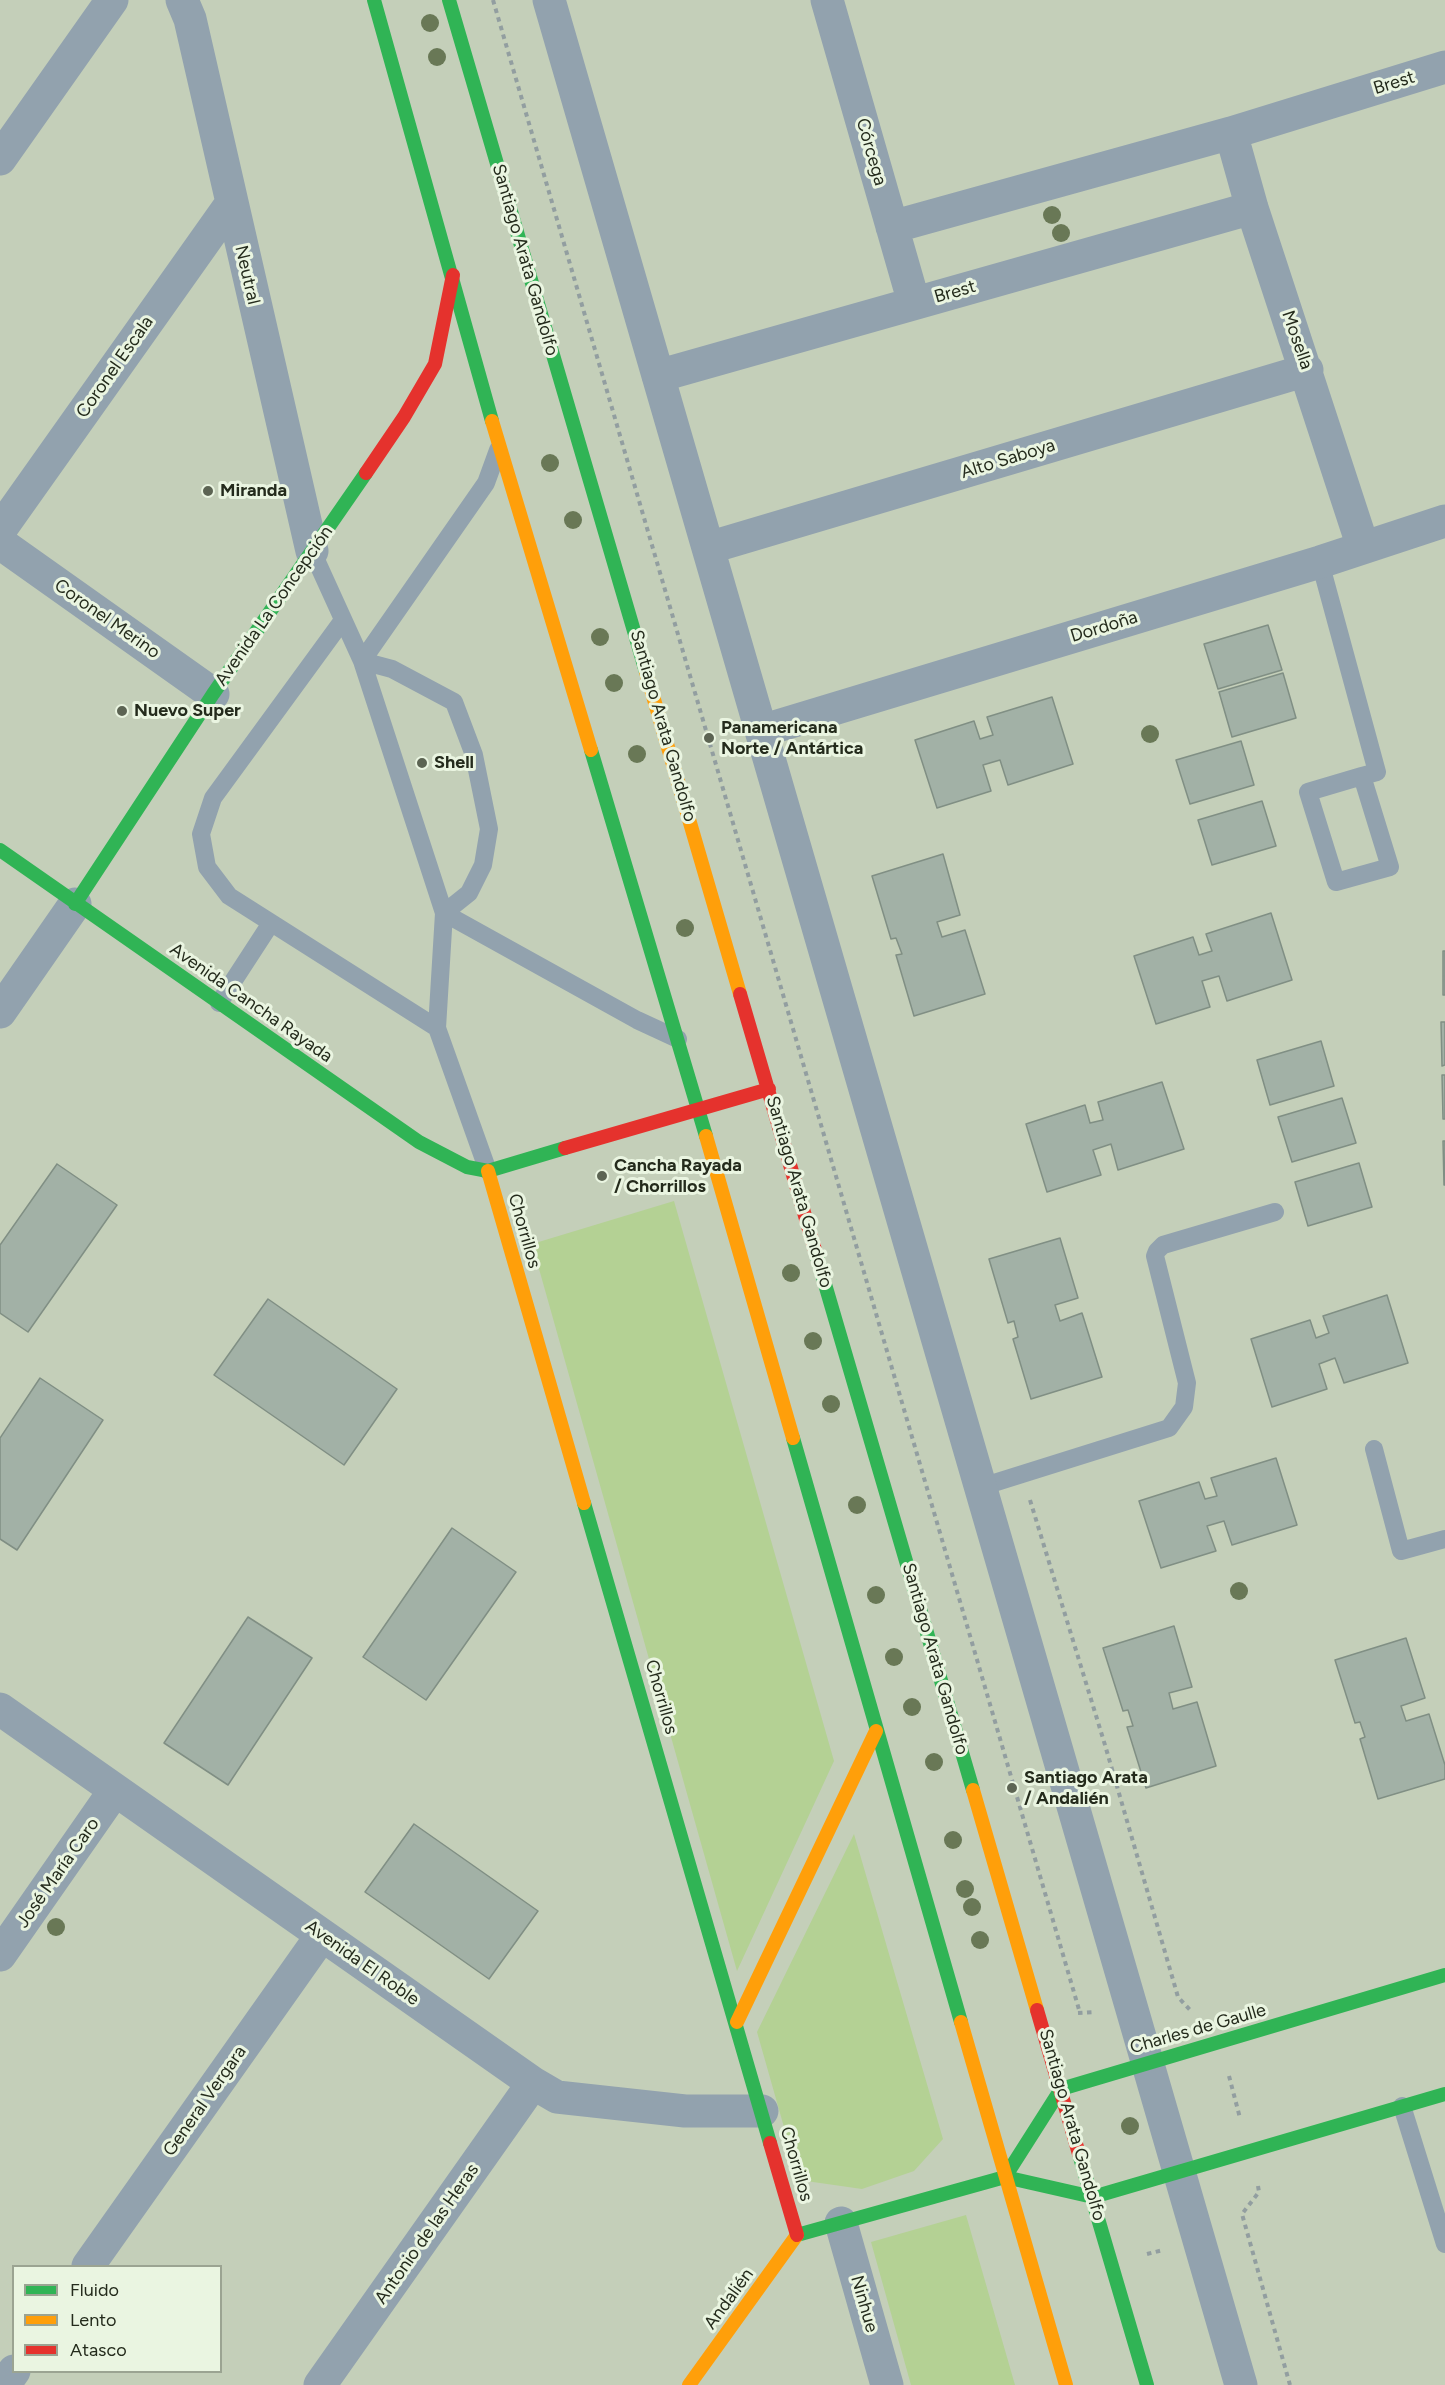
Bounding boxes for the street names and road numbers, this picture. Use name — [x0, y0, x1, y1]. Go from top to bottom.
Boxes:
street label: Brest — [1371, 67, 1417, 99]
street label: Córcega — [851, 116, 891, 188]
street label: Santiago Arata Gandolfo — [487, 162, 563, 358]
street label: Neutral — [230, 243, 264, 307]
street label: Brest — [932, 276, 978, 308]
street label: Mosella — [1277, 308, 1317, 372]
street label: Coronel Escala — [72, 312, 158, 422]
street label: Alto Saboya — [958, 434, 1058, 484]
street label: Avenida La Concepción — [211, 522, 337, 690]
street label: Coronel Merino — [50, 575, 164, 663]
street label: Dordoña — [1068, 607, 1140, 647]
street label: Santiago Arata Gandolfo — [625, 628, 701, 824]
street label: Avenida Cancha Rayada — [166, 939, 336, 1067]
street label: Santiago Arata Gandolfo — [761, 1094, 837, 1290]
street label: Chorrillos — [503, 1191, 545, 1271]
street label: Santiago Arata Gandolfo — [897, 1561, 973, 1757]
street label: Chorrillos — [640, 1657, 682, 1737]
street label: José María Caro — [12, 1814, 104, 1932]
street label: Avenida El Roble — [301, 1916, 423, 2010]
street label: Charles de Gaulle — [1128, 1999, 1268, 2059]
street label: Santiago Arata Gandolfo — [1034, 2027, 1110, 2223]
street label: General Vergara — [159, 2042, 251, 2160]
street label: Chorrillos — [775, 2124, 817, 2204]
street label: Antonio de las Heras — [370, 2160, 484, 2308]
street label: Andalién — [700, 2264, 758, 2334]
street label: Ninhue — [846, 2273, 882, 2335]

